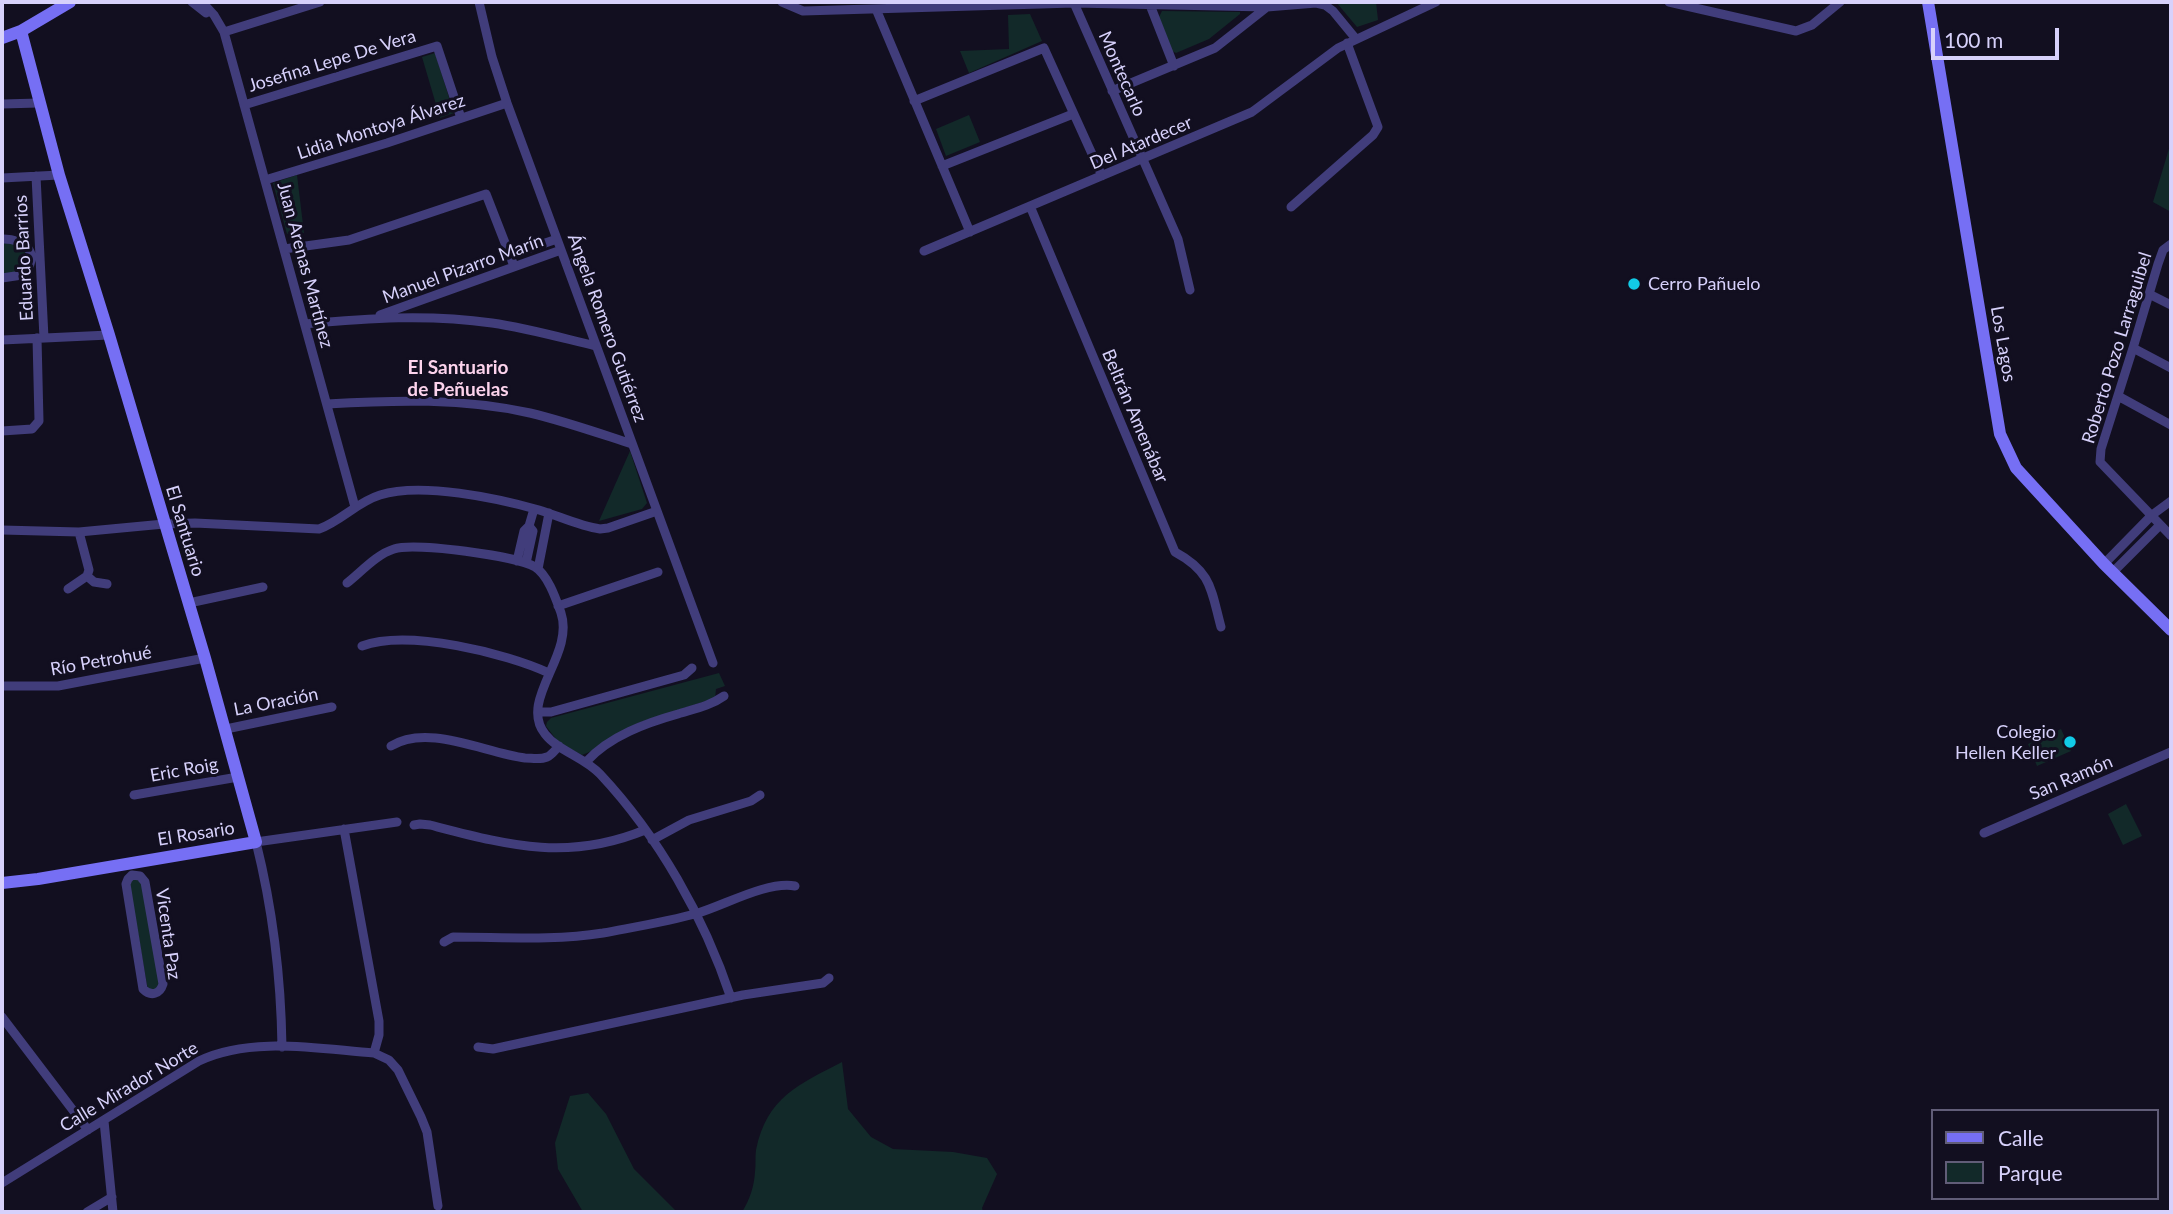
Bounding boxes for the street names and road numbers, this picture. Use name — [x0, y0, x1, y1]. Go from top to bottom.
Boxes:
street label: Josefina Lepe De Vera — [246, 25, 418, 97]
street label: Montecarlo — [1094, 28, 1150, 120]
street label: Lidia Montoya Álvarez — [294, 90, 468, 164]
street label: Del Atardecer — [1087, 112, 1195, 174]
street label: Juan Arenas Martínez — [272, 180, 338, 350]
street label: Eduardo Barrios — [10, 195, 38, 321]
street label: Manuel Pizarro Marín — [380, 230, 546, 308]
street label: Ángela Romero Gutiérrez — [563, 231, 651, 425]
street label: Roberto Pozo Larraguibel — [2078, 250, 2156, 446]
street label: Los Lagos — [1986, 304, 2020, 384]
street label: Beltrán Amenábar — [1097, 346, 1173, 486]
street label: El Santuario — [161, 483, 209, 579]
street label: Río Petrohué — [49, 641, 153, 681]
street label: La Oración — [232, 683, 320, 721]
street label: San Ramón — [2026, 751, 2116, 805]
street label: Eric Roig — [148, 753, 220, 787]
street label: El Rosario — [156, 817, 236, 851]
street label: Vicenta Paz — [151, 887, 185, 981]
street label: Calle Mirador Norte — [56, 1037, 202, 1137]

